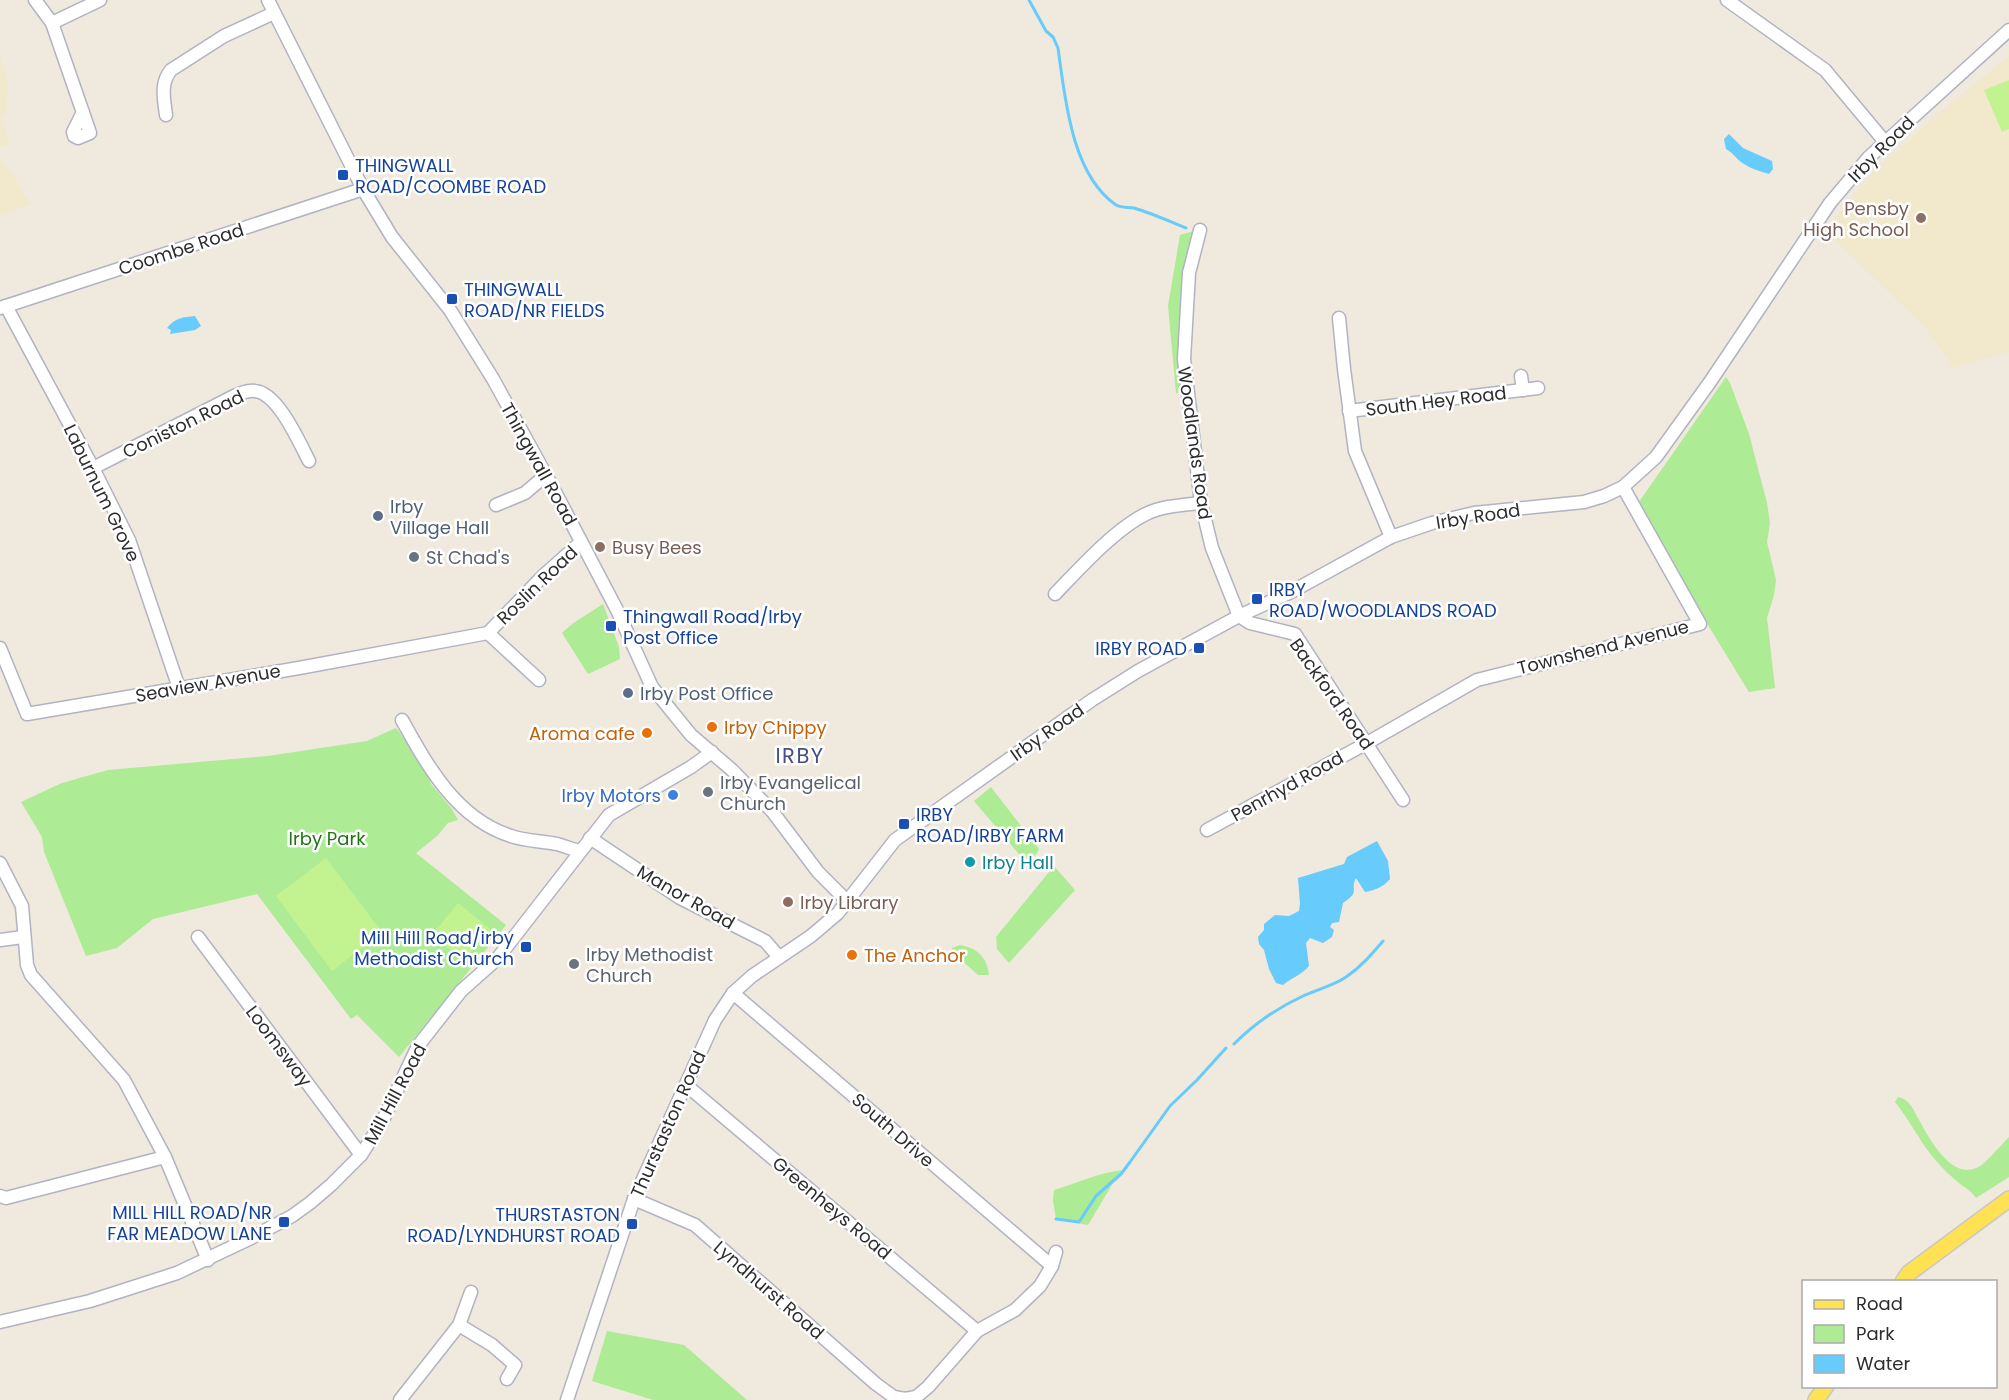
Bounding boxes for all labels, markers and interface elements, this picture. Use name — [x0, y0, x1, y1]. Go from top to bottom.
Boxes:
street label: Irby Road — [1842, 110, 1920, 188]
place label: THINGWALL ROAD/COOMBE ROAD — [355, 153, 546, 199]
marker: THINGWALL ROAD/COOMBE ROAD — [336, 168, 350, 182]
place label: Pensby High School — [1803, 196, 1909, 242]
marker: Pensby High School — [1914, 211, 1928, 225]
street label: Coombe Road — [115, 217, 247, 281]
place label: THINGWALL ROAD/NR FIELDS — [464, 277, 605, 323]
marker: THINGWALL ROAD/NR FIELDS — [445, 292, 459, 306]
street label: Woodlands Road — [1172, 365, 1218, 521]
street label: South Hey Road — [1364, 380, 1508, 422]
street label: Coniston Road — [118, 384, 248, 464]
street label: Thingwall Road — [495, 398, 583, 530]
street label: Laburnum Grove — [58, 420, 146, 566]
place label: Irby Village Hall — [390, 494, 489, 540]
street label: Irby Road — [1434, 497, 1522, 535]
marker: Irby Village Hall — [371, 509, 385, 523]
place label: Busy Bees — [612, 535, 702, 560]
street label: Roslin Road — [491, 540, 583, 630]
marker: Busy Bees — [593, 540, 607, 554]
place label: St Chad's — [426, 545, 510, 570]
marker: St Chad's — [407, 550, 421, 564]
place label: IRBY ROAD/WOODLANDS ROAD — [1269, 577, 1497, 623]
marker: IRBY ROAD/WOODLANDS ROAD — [1250, 592, 1264, 606]
place label: Thingwall Road/Irby Post Office — [623, 604, 802, 650]
street label: Townshend Avenue — [1515, 614, 1691, 680]
marker: Thingwall Road/Irby Post Office — [604, 619, 618, 633]
street label: Backford Road — [1284, 633, 1380, 755]
place label: IRBY ROAD — [1095, 636, 1187, 661]
marker: IRBY ROAD — [1192, 641, 1206, 655]
street label: Seaview Avenue — [134, 658, 282, 708]
place label: Irby Post Office — [640, 681, 773, 706]
marker: Irby Post Office — [621, 686, 635, 700]
street label: Irby Road — [1005, 697, 1089, 767]
place label: Irby Chippy — [724, 715, 827, 740]
marker: Irby Chippy — [705, 720, 719, 734]
place label: Aroma cafe — [529, 721, 635, 746]
marker: Aroma cafe — [640, 726, 654, 740]
district label: IRBY — [775, 741, 825, 770]
street label: Penrhyd Road — [1226, 745, 1348, 827]
place label: Irby Evangelical Church — [720, 770, 861, 816]
place label: Irby Motors — [562, 783, 661, 808]
marker: Irby Evangelical Church — [701, 785, 715, 799]
marker: Irby Motors — [666, 788, 680, 802]
place label: IRBY ROAD/IRBY FARM — [916, 802, 1064, 848]
marker: IRBY ROAD/IRBY FARM — [897, 817, 911, 831]
park label: Irby Park — [289, 826, 366, 851]
place label: Irby Hall — [982, 850, 1054, 875]
marker: Irby Hall — [963, 855, 977, 869]
street label: Manor Road — [633, 859, 739, 935]
place label: Irby Library — [800, 890, 898, 915]
marker: Irby Library — [781, 895, 795, 909]
place label: Mill Hill Road/irby Methodist Church — [354, 925, 514, 971]
marker: Mill Hill Road/irby Methodist Church — [519, 940, 533, 954]
place label: Irby Methodist Church — [586, 942, 713, 988]
place label: The Anchor — [864, 943, 966, 968]
marker: The Anchor — [845, 948, 859, 962]
marker: Irby Methodist Church — [567, 957, 581, 971]
street label: Loomsway — [240, 1000, 318, 1092]
street label: Mill Hill Road — [358, 1039, 432, 1149]
street label: Thurstaston Road — [624, 1047, 712, 1201]
street label: South Drive — [846, 1087, 940, 1173]
street label: Greenheys Road — [767, 1151, 897, 1265]
place label: MILL HILL ROAD/NR FAR MEADOW LANE — [107, 1200, 272, 1246]
place label: THURSTASTON ROAD/LYNDHURST ROAD — [407, 1202, 620, 1248]
marker: MILL HILL ROAD/NR FAR MEADOW LANE — [277, 1215, 291, 1229]
marker: THURSTASTON ROAD/LYNDHURST ROAD — [625, 1217, 639, 1231]
street label: Lyndhurst Road — [708, 1235, 830, 1345]
legend — [1802, 1280, 1997, 1388]
text: Road — [1856, 1291, 1903, 1316]
text: Park — [1856, 1321, 1895, 1346]
text: Water — [1856, 1351, 1910, 1376]

